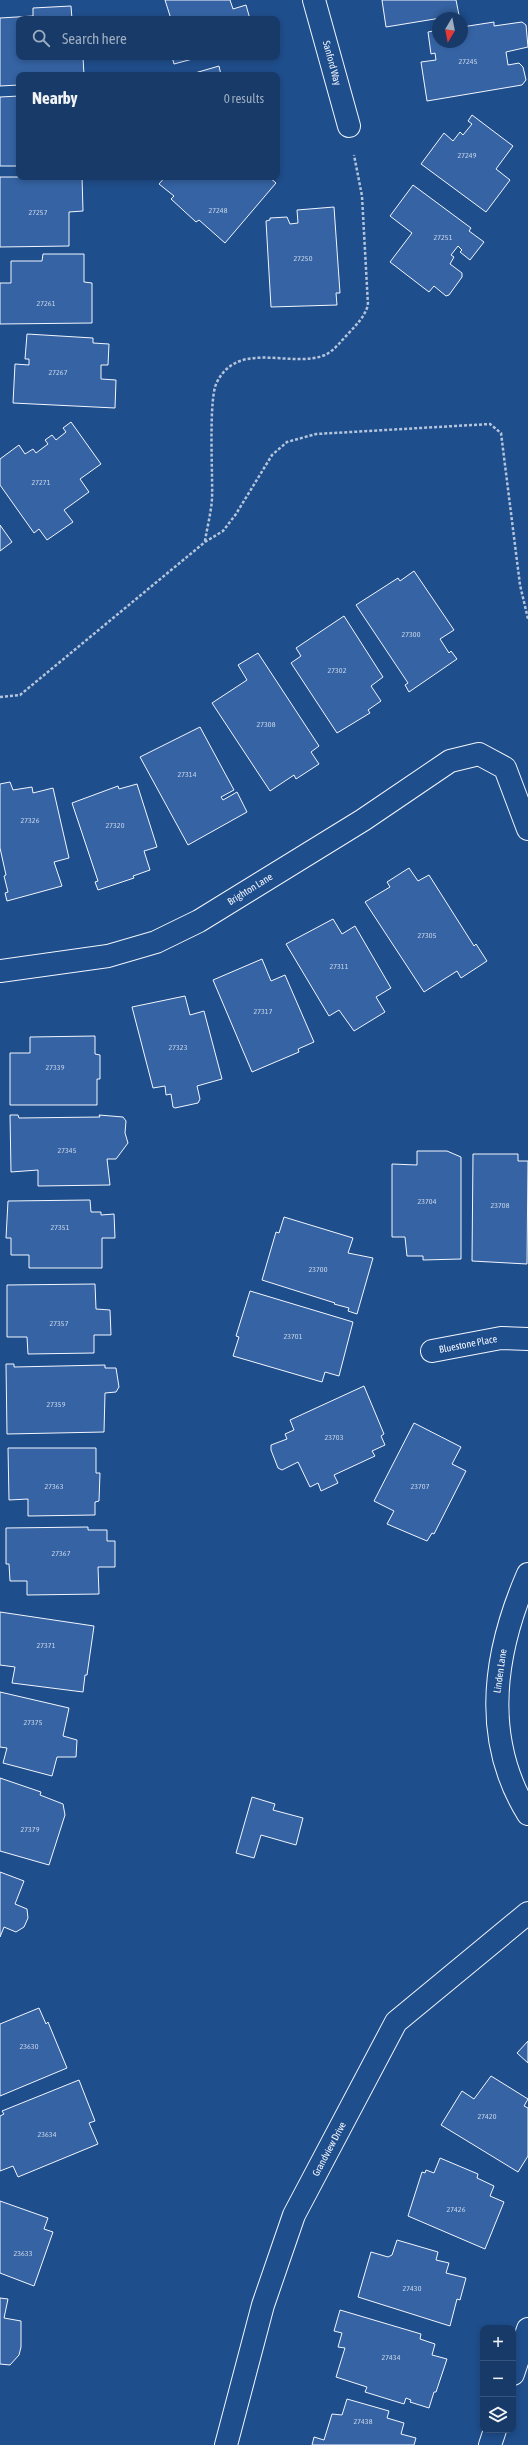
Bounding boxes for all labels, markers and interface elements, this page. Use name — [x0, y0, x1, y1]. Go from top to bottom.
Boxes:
north arrow — [432, 12, 468, 48]
search box — [16, 16, 280, 60]
icon: search — [30, 27, 52, 49]
text: Search here — [62, 30, 127, 47]
street label: Sanford Way — [321, 39, 343, 87]
house number: 27245 — [459, 57, 478, 66]
text: Nearby — [32, 88, 78, 108]
text: 0 results — [224, 91, 264, 106]
house number: 27249 — [458, 151, 477, 160]
house number: 27248 — [209, 206, 228, 215]
house number: 27257 — [29, 208, 48, 217]
house number: 27251 — [434, 233, 453, 242]
house number: 27250 — [294, 254, 313, 263]
house number: 27261 — [37, 299, 56, 308]
house number: 27267 — [49, 368, 68, 377]
house number: 27271 — [32, 478, 51, 487]
house number: 27300 — [402, 630, 421, 639]
house number: 27302 — [328, 666, 347, 675]
house number: 27308 — [257, 720, 276, 729]
house number: 27314 — [178, 770, 197, 779]
house number: 27326 — [21, 816, 40, 825]
house number: 27320 — [106, 821, 125, 830]
street label: Brighton Lane — [226, 871, 275, 907]
house number: 27305 — [418, 931, 437, 940]
house number: 27311 — [330, 962, 349, 971]
house number: 27317 — [254, 1007, 273, 1016]
house number: 27323 — [169, 1043, 188, 1052]
house number: 27339 — [46, 1063, 65, 1072]
house number: 27345 — [58, 1146, 77, 1155]
house number: 23704 — [418, 1197, 437, 1206]
house number: 23708 — [491, 1201, 510, 1210]
house number: 27351 — [51, 1223, 70, 1232]
house number: 23700 — [309, 1265, 328, 1274]
house number: 27357 — [50, 1319, 69, 1328]
house number: 23701 — [284, 1332, 303, 1341]
street label: Bluestone Place — [438, 1333, 498, 1355]
house number: 27359 — [47, 1400, 66, 1409]
house number: 23703 — [325, 1433, 344, 1442]
house number: 27363 — [45, 1482, 64, 1491]
house number: 23707 — [411, 1482, 430, 1491]
house number: 27367 — [52, 1549, 71, 1558]
house number: 27371 — [37, 1641, 56, 1650]
street label: Linden Lane — [491, 1648, 509, 1694]
house number: 27375 — [24, 1718, 43, 1727]
house number: 27379 — [21, 1825, 40, 1834]
house number: 23630 — [20, 2042, 39, 2051]
house number: 27420 — [478, 2112, 497, 2121]
street label: Grandview Drive — [310, 2120, 348, 2178]
house number: 23634 — [38, 2130, 57, 2139]
house number: 27426 — [447, 2205, 466, 2214]
house number: 23633 — [14, 2249, 33, 2258]
house number: 27430 — [403, 2284, 422, 2293]
map controls — [480, 2325, 516, 2433]
button: + — [480, 2325, 516, 2361]
house number: 27434 — [382, 2353, 401, 2362]
button: − — [480, 2361, 516, 2397]
button: layers — [480, 2397, 516, 2433]
house number: 27438 — [354, 2417, 373, 2426]

